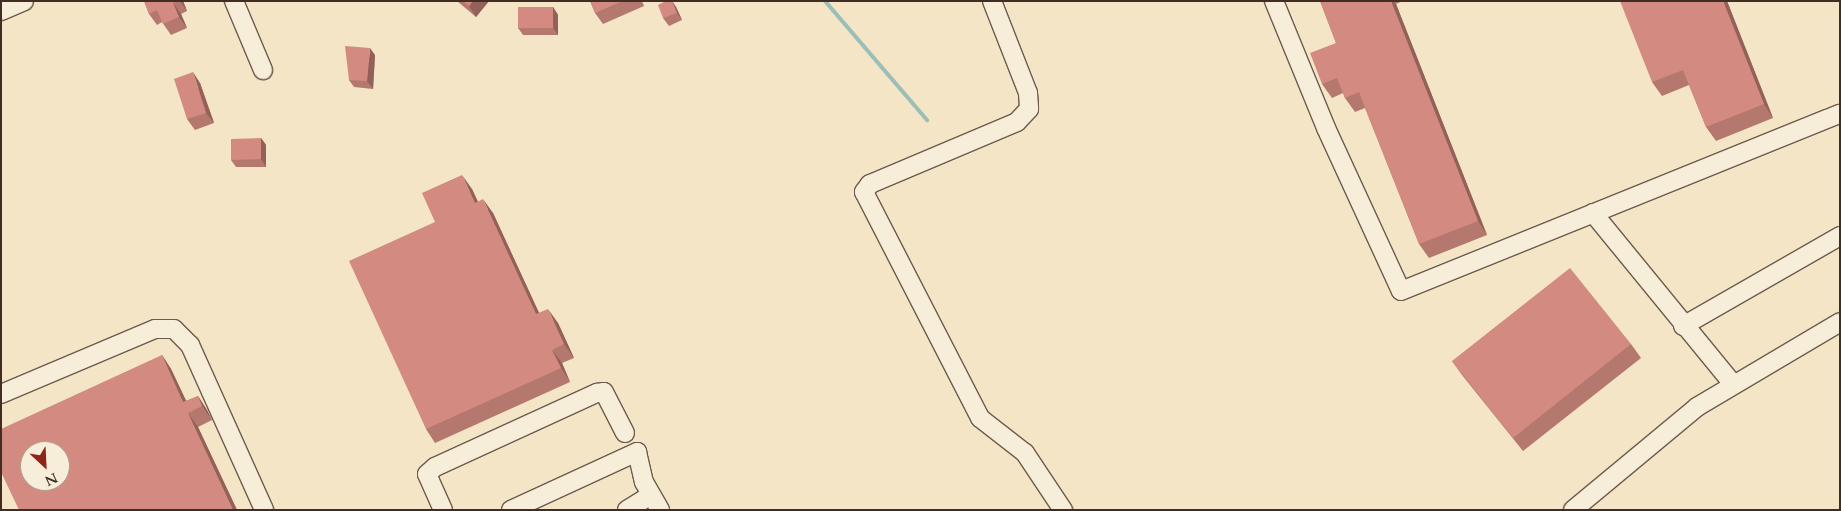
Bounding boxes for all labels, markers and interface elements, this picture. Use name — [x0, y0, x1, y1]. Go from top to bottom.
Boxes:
north arrow — [20, 441, 70, 491]
text: N — [42, 468, 61, 490]

